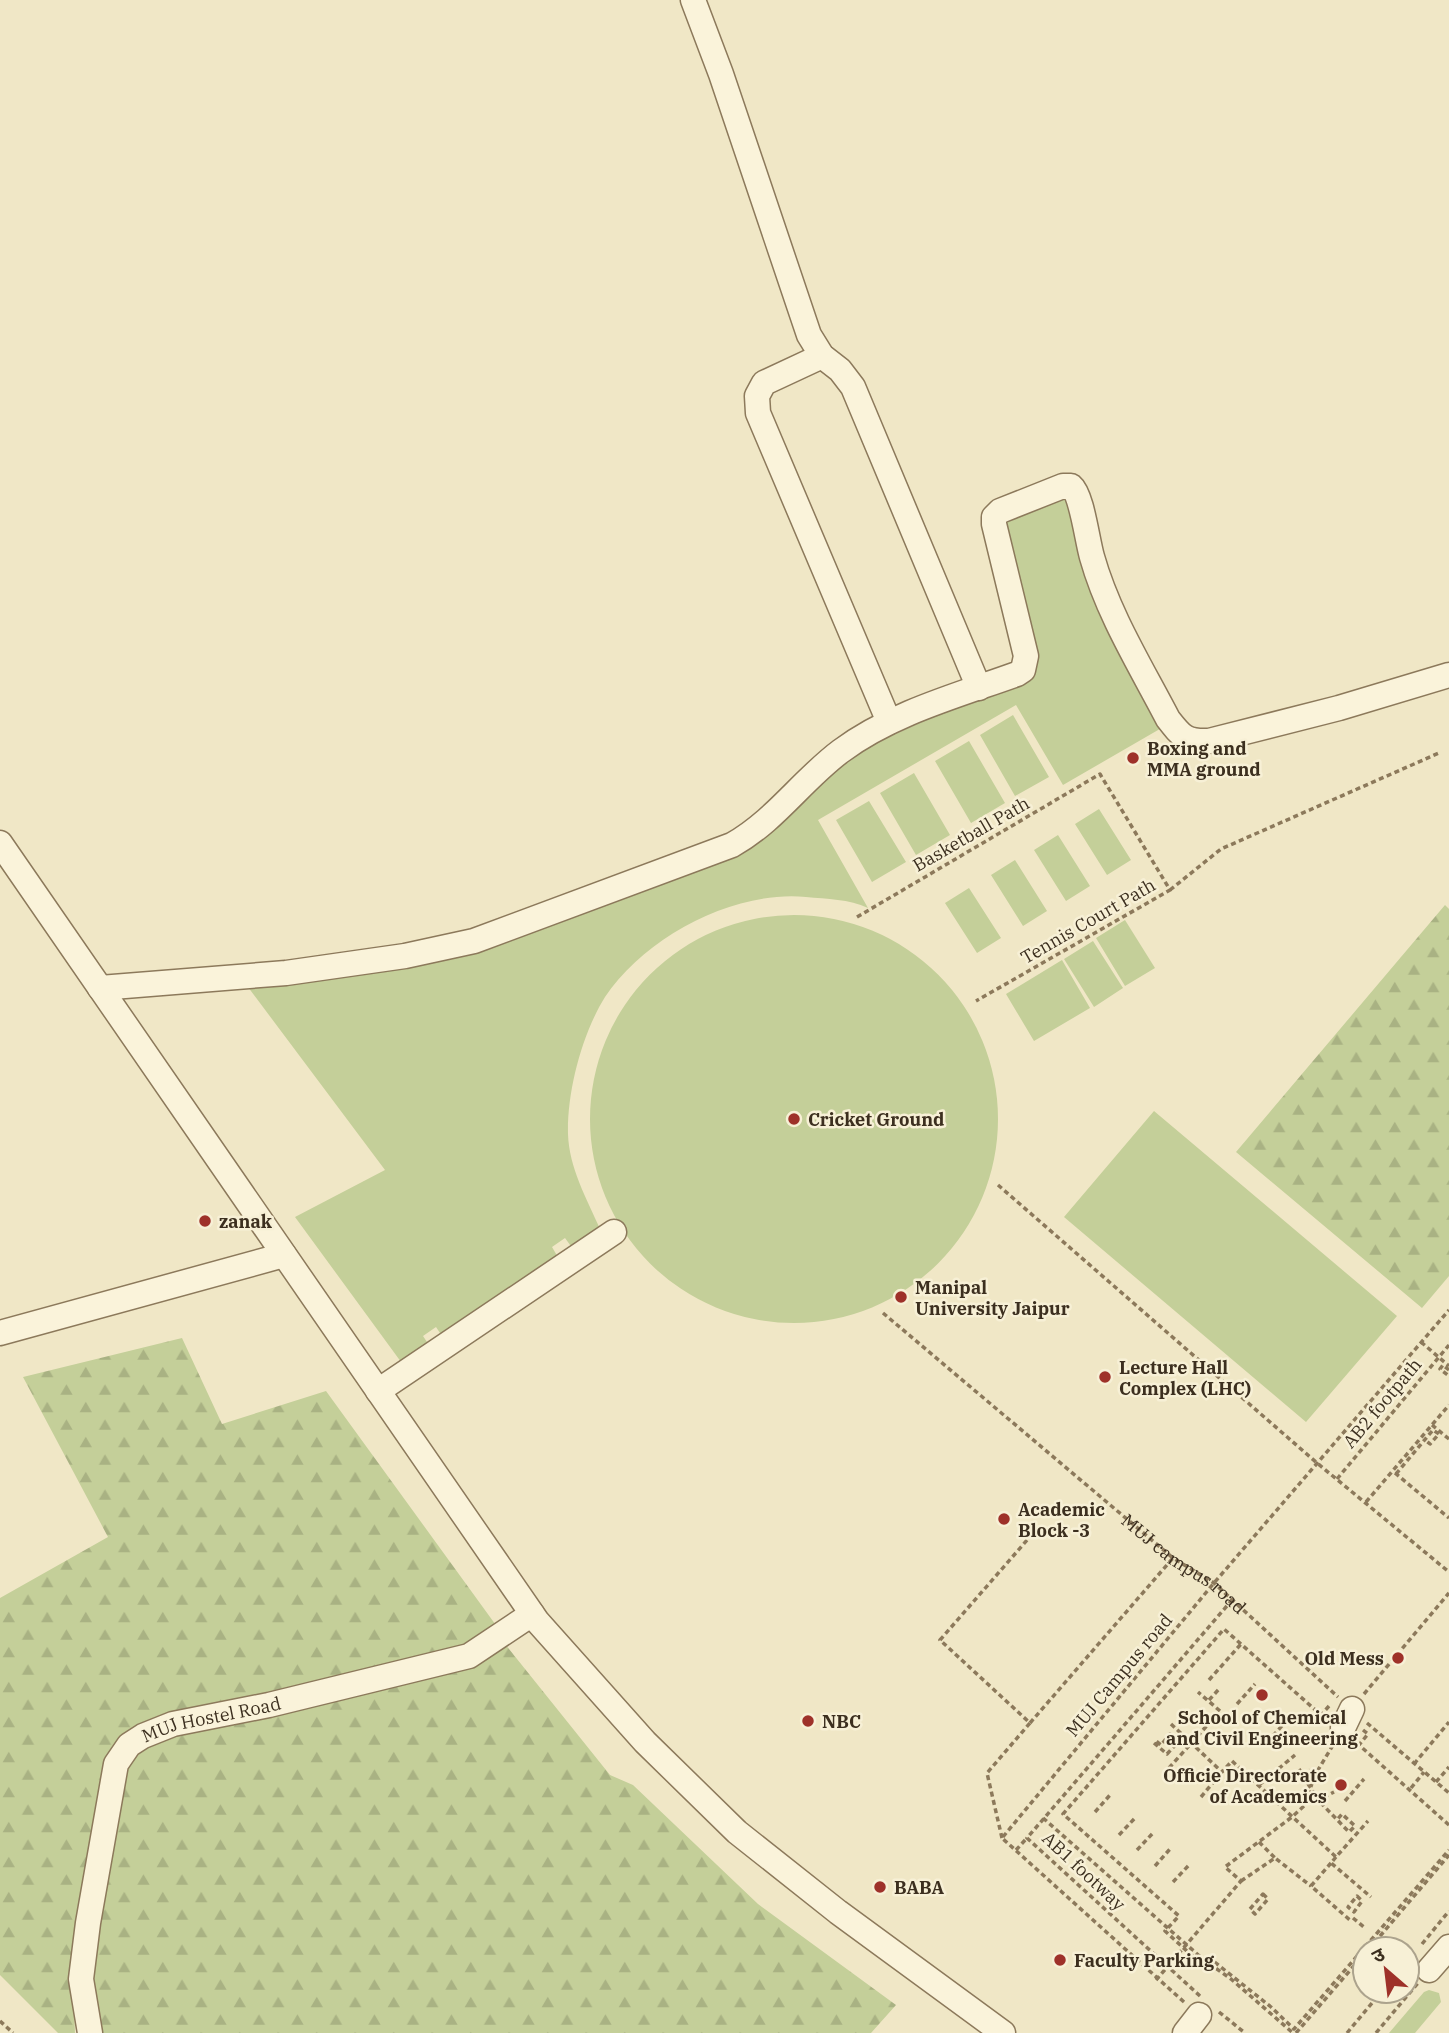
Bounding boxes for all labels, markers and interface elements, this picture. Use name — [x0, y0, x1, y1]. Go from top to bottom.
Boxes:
place label: Boxing and MMA ground — [1147, 737, 1261, 781]
marker: Boxing and MMA ground — [1125, 750, 1141, 766]
street label: Basketball Path — [909, 791, 1033, 877]
street label: Tennis Court Path — [1016, 873, 1160, 969]
place label: Cricket Ground — [808, 1108, 944, 1131]
marker: Cricket Ground — [786, 1111, 802, 1127]
place label: zanak — [219, 1210, 273, 1233]
marker: zanak — [197, 1213, 213, 1229]
place label: Manipal University Jaipur — [915, 1276, 1070, 1320]
marker: Manipal University Jaipur — [893, 1289, 909, 1305]
street label: AB2 footpath — [1338, 1353, 1426, 1453]
place label: Lecture Hall Complex (LHC) — [1119, 1356, 1251, 1400]
marker: Lecture Hall Complex (LHC) — [1097, 1369, 1113, 1385]
place label: Academic Block -3 — [1018, 1498, 1105, 1542]
street label: MUJ campus road — [1117, 1508, 1251, 1619]
marker: Academic Block -3 — [996, 1511, 1012, 1527]
street label: MUJ Campus road — [1061, 1609, 1177, 1741]
place label: Old Mess — [1304, 1647, 1384, 1670]
marker: Old Mess — [1390, 1650, 1406, 1666]
marker: School of Chemical and Civil Engineering — [1254, 1687, 1270, 1703]
street label: MUJ Hostel Road — [138, 1691, 283, 1747]
place label: School of Chemical and Civil Engineering — [1166, 1706, 1358, 1750]
place label: NBC — [822, 1710, 861, 1733]
marker: NBC — [800, 1713, 816, 1729]
place label: Officie Directorate of Academics — [1163, 1764, 1327, 1808]
marker: Officie Directorate of Academics — [1333, 1777, 1349, 1793]
street label: AB1 footway — [1038, 1827, 1131, 1916]
place label: BABA — [894, 1876, 944, 1899]
marker: BABA — [872, 1879, 888, 1895]
north arrow — [1351, 1935, 1421, 2005]
text: उ — [1367, 1941, 1389, 1968]
place label: Faculty Parking — [1074, 1949, 1215, 1972]
marker: Faculty Parking — [1052, 1952, 1068, 1968]

